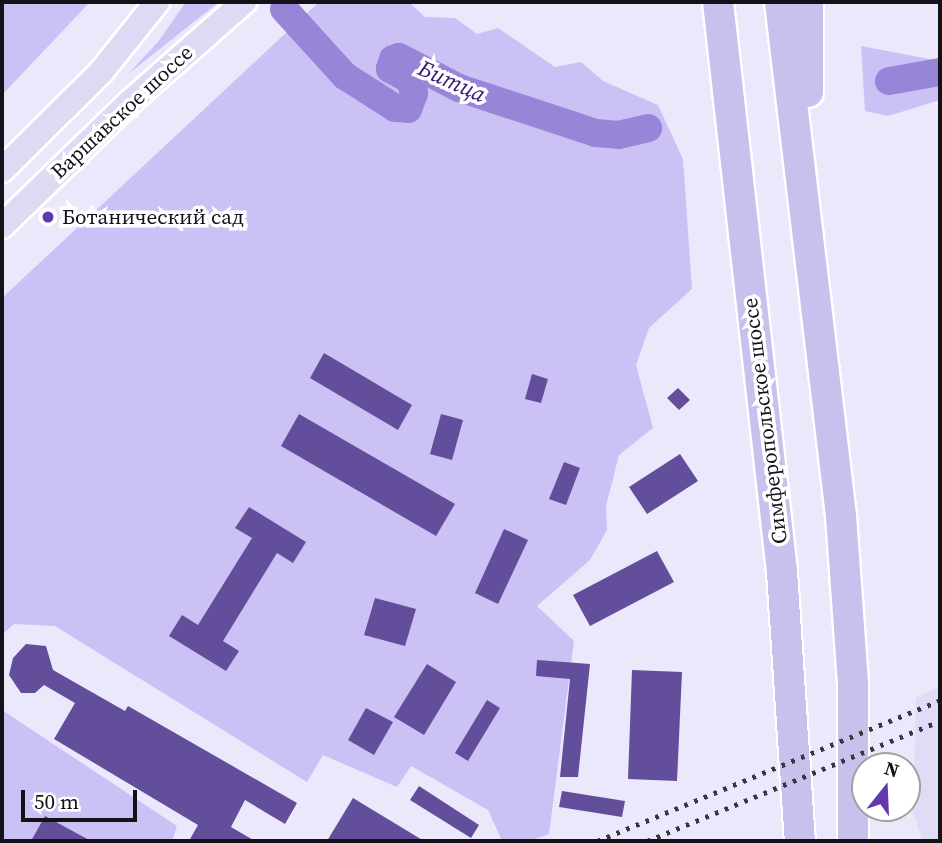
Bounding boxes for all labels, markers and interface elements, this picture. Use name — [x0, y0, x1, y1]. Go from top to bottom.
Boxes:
street label: Варшавское шоссе — [46, 40, 198, 184]
water label: Битца — [414, 54, 490, 108]
place label: Ботанический сад — [62, 204, 244, 230]
marker: Ботанический сад — [40, 209, 56, 225]
street label: Симферопольское шоссе — [737, 297, 793, 545]
north arrow — [851, 752, 921, 822]
text: N — [881, 754, 902, 783]
scale bar — [24, 776, 140, 820]
text: 50 m — [34, 787, 79, 816]

